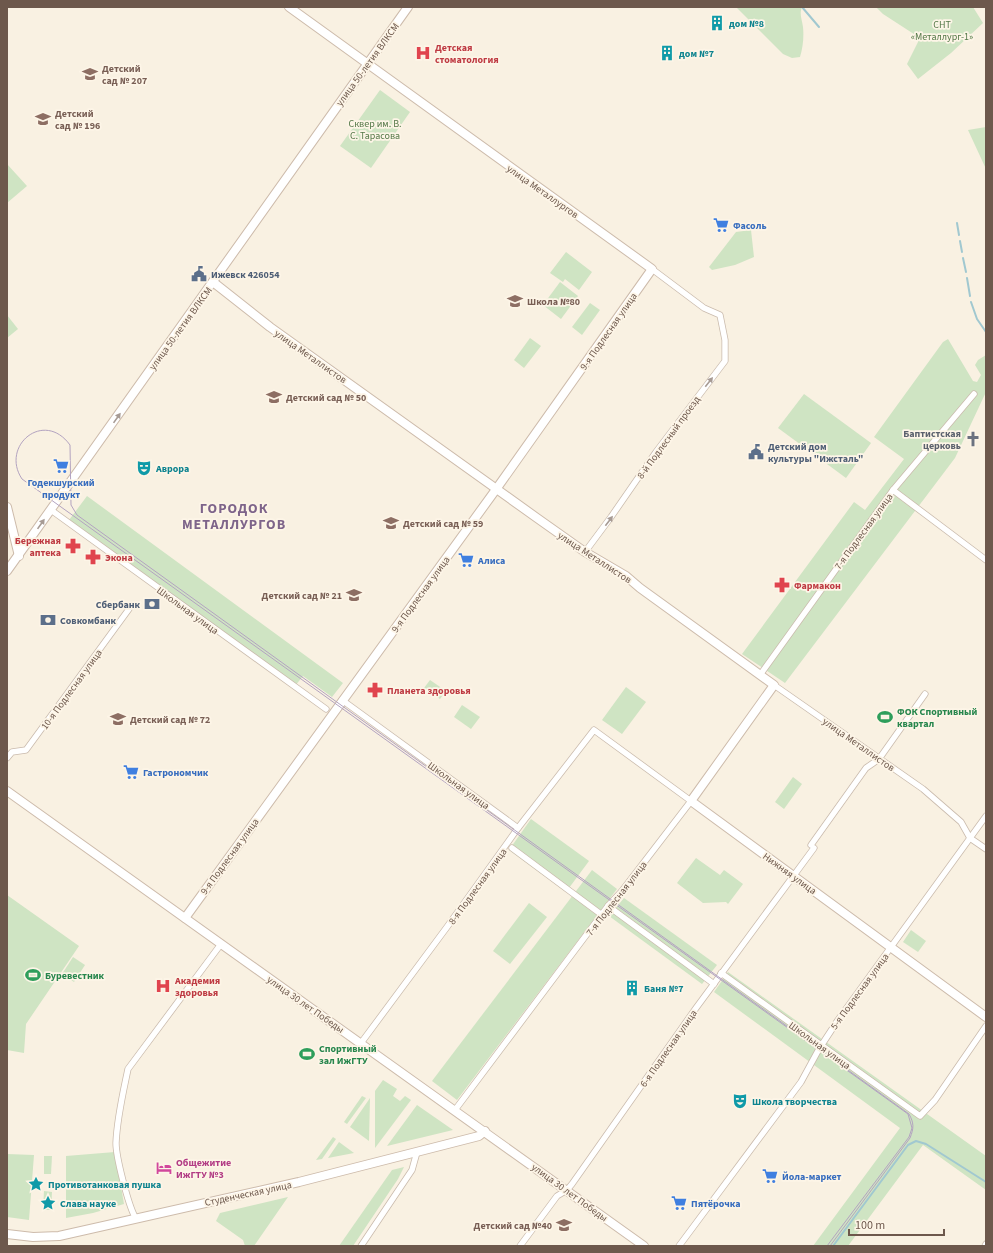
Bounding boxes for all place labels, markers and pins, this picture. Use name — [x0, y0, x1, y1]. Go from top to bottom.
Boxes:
building icon: дом №8 — [708, 14, 726, 32]
place label: дом №8 — [729, 17, 764, 31]
place label: Детская стоматология — [435, 41, 499, 67]
hospital icon: Детская стоматология — [414, 44, 432, 62]
building icon: дом №7 — [658, 44, 676, 62]
place label: дом №7 — [679, 47, 714, 61]
place label: Детский сад № 207 — [102, 62, 147, 88]
school or university icon: Детский сад № 207 — [81, 65, 99, 83]
place label: Детский сад № 196 — [55, 107, 100, 133]
school or university icon: Детский сад № 196 — [34, 110, 52, 128]
supermarket icon: Фасоль — [712, 216, 730, 234]
place label: Фасоль — [733, 219, 767, 233]
public building icon: Ижевск 426054 — [190, 265, 208, 283]
place label: Ижевск 426054 — [211, 268, 280, 282]
school or university icon: Школа №80 — [506, 292, 524, 310]
place label: Школа №80 — [527, 295, 580, 309]
school or university icon: Детский сад № 50 — [265, 388, 283, 406]
place label: Детский сад № 50 — [286, 391, 366, 405]
place label: Баптистская церковь — [903, 427, 961, 453]
church icon: Баптистская церковь — [964, 430, 982, 448]
place label: Детский дом культуры "Ижсталь" — [768, 440, 863, 466]
public building icon: Детский дом культуры "Ижсталь" — [747, 443, 765, 461]
supermarket icon: Годекшурский продукт — [52, 457, 70, 475]
theatre icon: Аврора — [135, 459, 153, 477]
place label: Аврора — [155, 462, 189, 476]
place label: Годекшурский продукт — [27, 476, 95, 502]
school or university icon: Детский сад № 59 — [382, 514, 400, 532]
place label: Детский сад № 59 — [403, 517, 483, 531]
place label: Бережная аптека — [15, 534, 61, 560]
pharmacy icon: Бережная аптека — [64, 537, 82, 555]
pharmacy icon: Экона — [84, 548, 102, 566]
place label: Экона — [105, 551, 133, 565]
supermarket icon: Алиса — [457, 551, 475, 569]
place label: Алиса — [477, 554, 505, 568]
pharmacy icon: Фармакон — [773, 576, 791, 594]
place label: Фармакон — [794, 579, 841, 593]
school or university icon: Детский сад № 21 — [345, 586, 363, 604]
place label: Детский сад № 21 — [262, 589, 342, 603]
bank icon: Сбербанк — [143, 595, 161, 613]
place label: Сбербанк — [96, 598, 141, 612]
bank icon: Совкомбанк — [39, 611, 57, 629]
place label: Совкомбанк — [60, 614, 117, 628]
pharmacy icon: Планета здоровья — [366, 681, 384, 699]
place label: Планета здоровья — [387, 684, 471, 698]
place label: ФОК Спортивный квартал — [897, 705, 977, 731]
sports icon: ФОК Спортивный квартал — [876, 708, 894, 726]
school or university icon: Детский сад № 72 — [109, 710, 127, 728]
place label: Детский сад № 72 — [130, 713, 210, 727]
supermarket icon: Гастрономчик — [122, 763, 140, 781]
place label: Гастрономчик — [143, 766, 209, 780]
sports icon: Буревестник — [24, 966, 42, 984]
place label: Буревестник — [45, 969, 105, 983]
place label: Академия здоровья — [174, 974, 220, 1000]
hospital icon: Академия здоровья — [154, 977, 172, 995]
building icon: Баня №7 — [623, 979, 641, 997]
place label: Баня №7 — [644, 982, 684, 996]
place label: Спортивный зал ИжГТУ — [319, 1042, 377, 1068]
sports icon: Спортивный зал ИжГТУ — [298, 1045, 316, 1063]
theatre icon: Школа творчества — [731, 1092, 749, 1110]
place label: Школа творчества — [752, 1095, 837, 1109]
place label: Общежитие ИжГТУ №3 — [176, 1156, 231, 1182]
hotel icon: Общежитие ИжГТУ №3 — [155, 1159, 173, 1177]
supermarket icon: Йола-маркет — [761, 1167, 779, 1185]
place label: Йола-маркет — [782, 1170, 842, 1184]
place icon: Противотанковая пушка — [27, 1175, 45, 1193]
place label: Противотанковая пушка — [48, 1178, 161, 1192]
place icon: Слава науке — [39, 1194, 57, 1212]
supermarket icon: Пятёрочка — [670, 1194, 688, 1212]
place label: Слава науке — [60, 1197, 116, 1211]
place label: Пятёрочка — [691, 1197, 740, 1211]
school or university icon: Детский сад №40 — [555, 1216, 573, 1234]
place label: Детский сад №40 — [474, 1219, 552, 1233]

